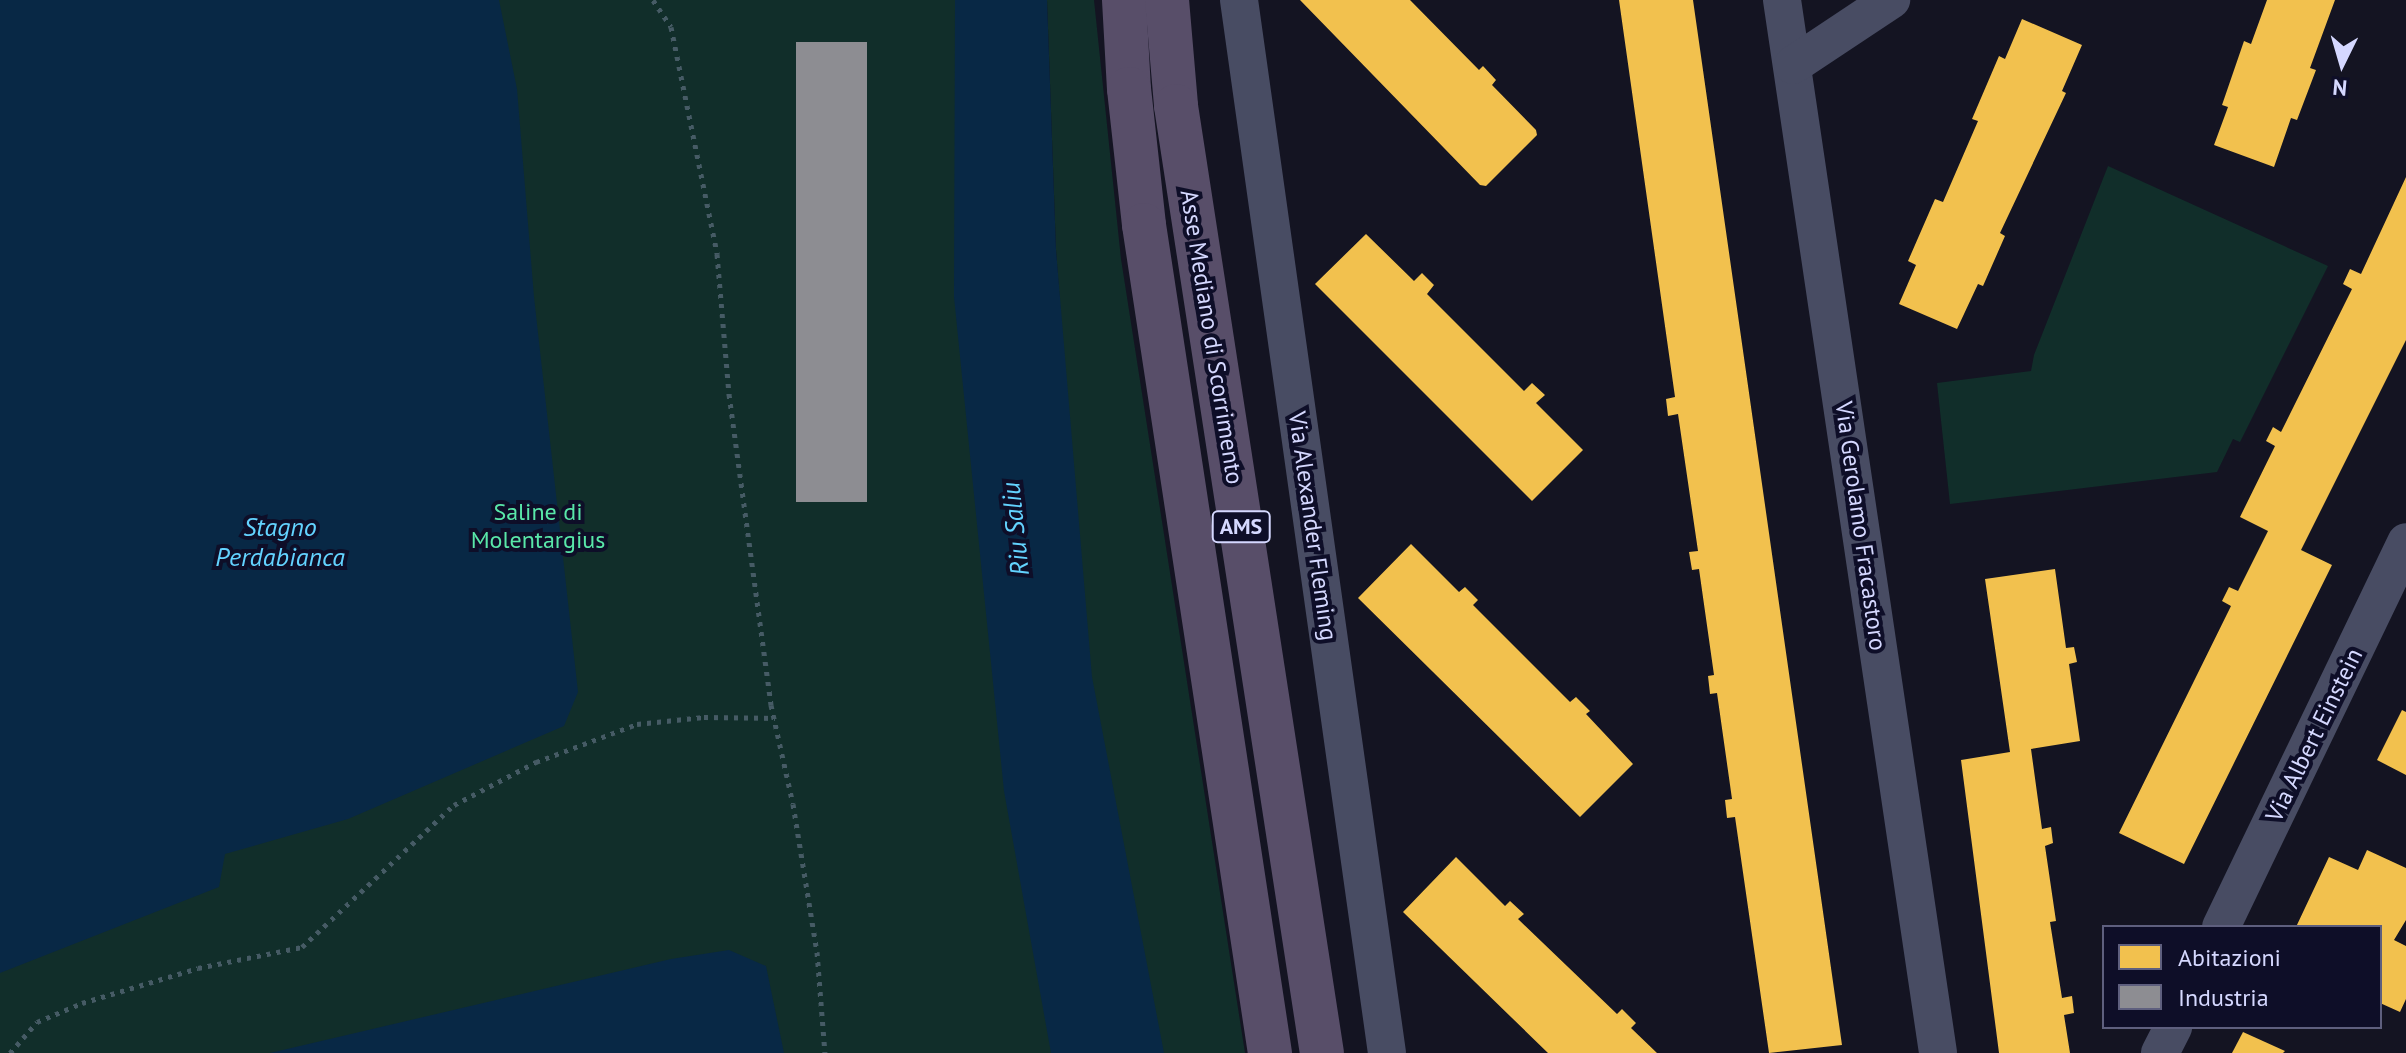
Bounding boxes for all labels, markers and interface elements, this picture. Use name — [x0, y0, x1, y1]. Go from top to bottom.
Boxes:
north arrow — [2302, 24, 2382, 104]
text: N — [2331, 73, 2348, 102]
street label: Asse Mediano di Scorrimento — [1174, 188, 1250, 486]
street label: Via Gerolamo Fracastoro — [1829, 400, 1893, 652]
street label: Via Alexander Fleming — [1283, 409, 1343, 643]
water label: Riu Saliu — [995, 481, 1035, 577]
park label: Saline di Molentargius — [471, 498, 605, 554]
road number: AMS — [1211, 509, 1271, 545]
water label: Stagno Perdabianca — [215, 511, 345, 572]
street label: Via Albert Einstein — [2259, 643, 2369, 827]
legend — [2102, 925, 2382, 1029]
text: Abitazioni — [2178, 942, 2281, 973]
text: Industria — [2178, 982, 2269, 1013]

